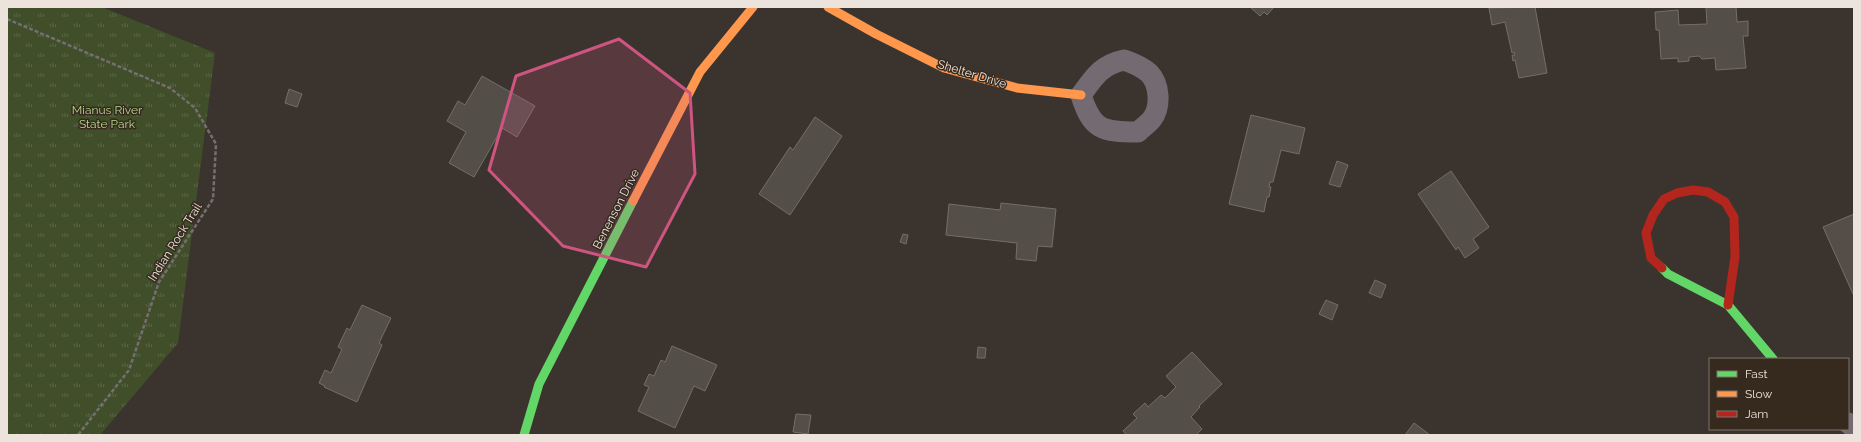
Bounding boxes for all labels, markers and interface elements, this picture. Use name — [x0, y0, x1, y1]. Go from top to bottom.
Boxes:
street label: Shelter Drive — [936, 57, 1008, 91]
park label: Mianus River State Park — [72, 103, 143, 131]
street label: Benenson Drive — [590, 167, 642, 251]
street label: Indian Rock Trail — [145, 200, 205, 284]
legend — [1709, 358, 1849, 430]
text: Fast — [1745, 367, 1768, 381]
text: Slow — [1745, 387, 1772, 401]
text: Jam — [1745, 407, 1768, 421]

